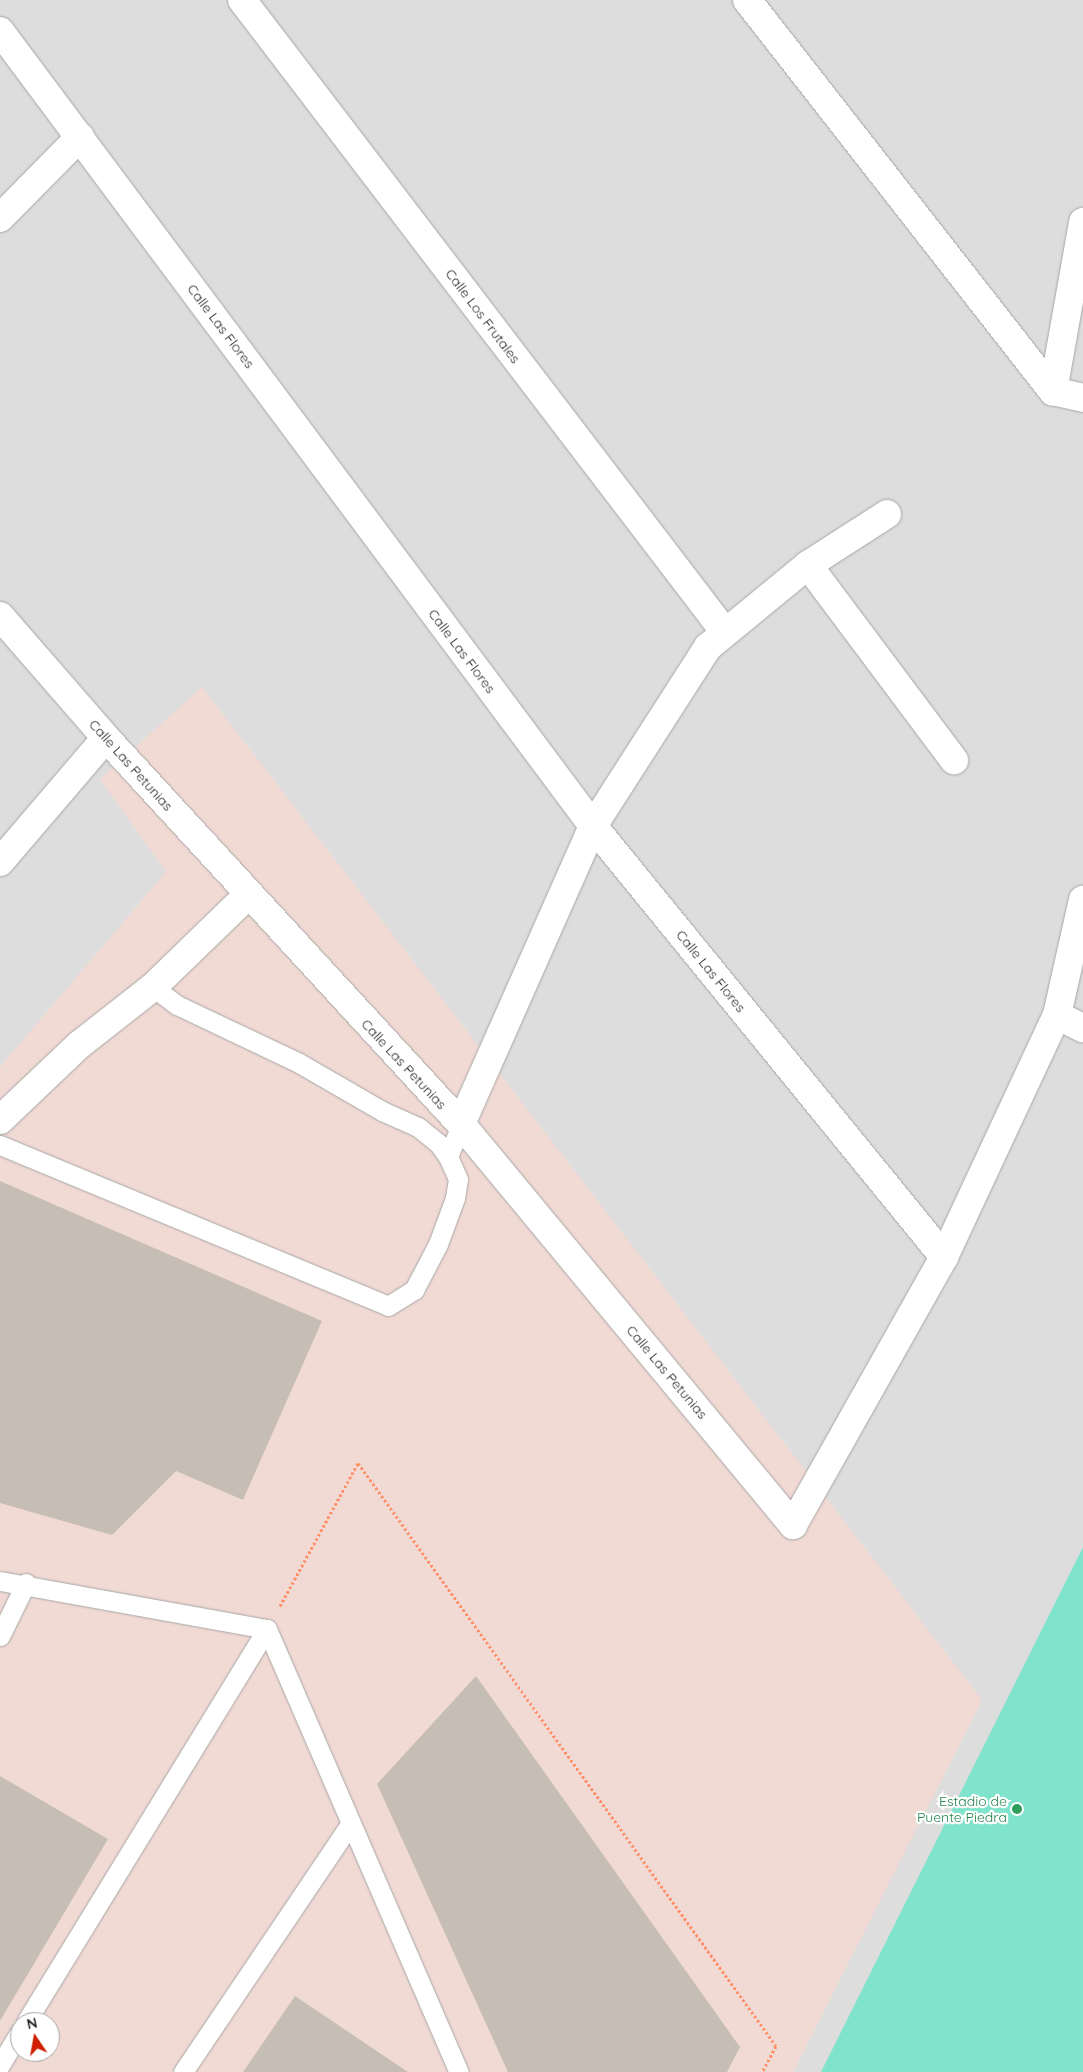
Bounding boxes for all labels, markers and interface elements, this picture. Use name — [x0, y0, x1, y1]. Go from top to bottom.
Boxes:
street label: Calle Los Frutales — [442, 265, 524, 367]
street label: Calle Las Flores — [184, 281, 258, 371]
street label: Calle Las Flores — [425, 606, 499, 696]
street label: Calle Las Petunias — [86, 716, 176, 814]
street label: Calle Las Flores — [673, 926, 749, 1016]
street label: Calle Las Petunias — [358, 1016, 450, 1112]
street label: Calle Las Petunias — [623, 1322, 711, 1422]
place label: Estadio de Puente Piedra — [917, 1793, 1007, 1825]
marker: Estadio de Puente Piedra — [1011, 1803, 1023, 1815]
north arrow — [10, 2012, 60, 2062]
text: N — [25, 2013, 39, 2033]

